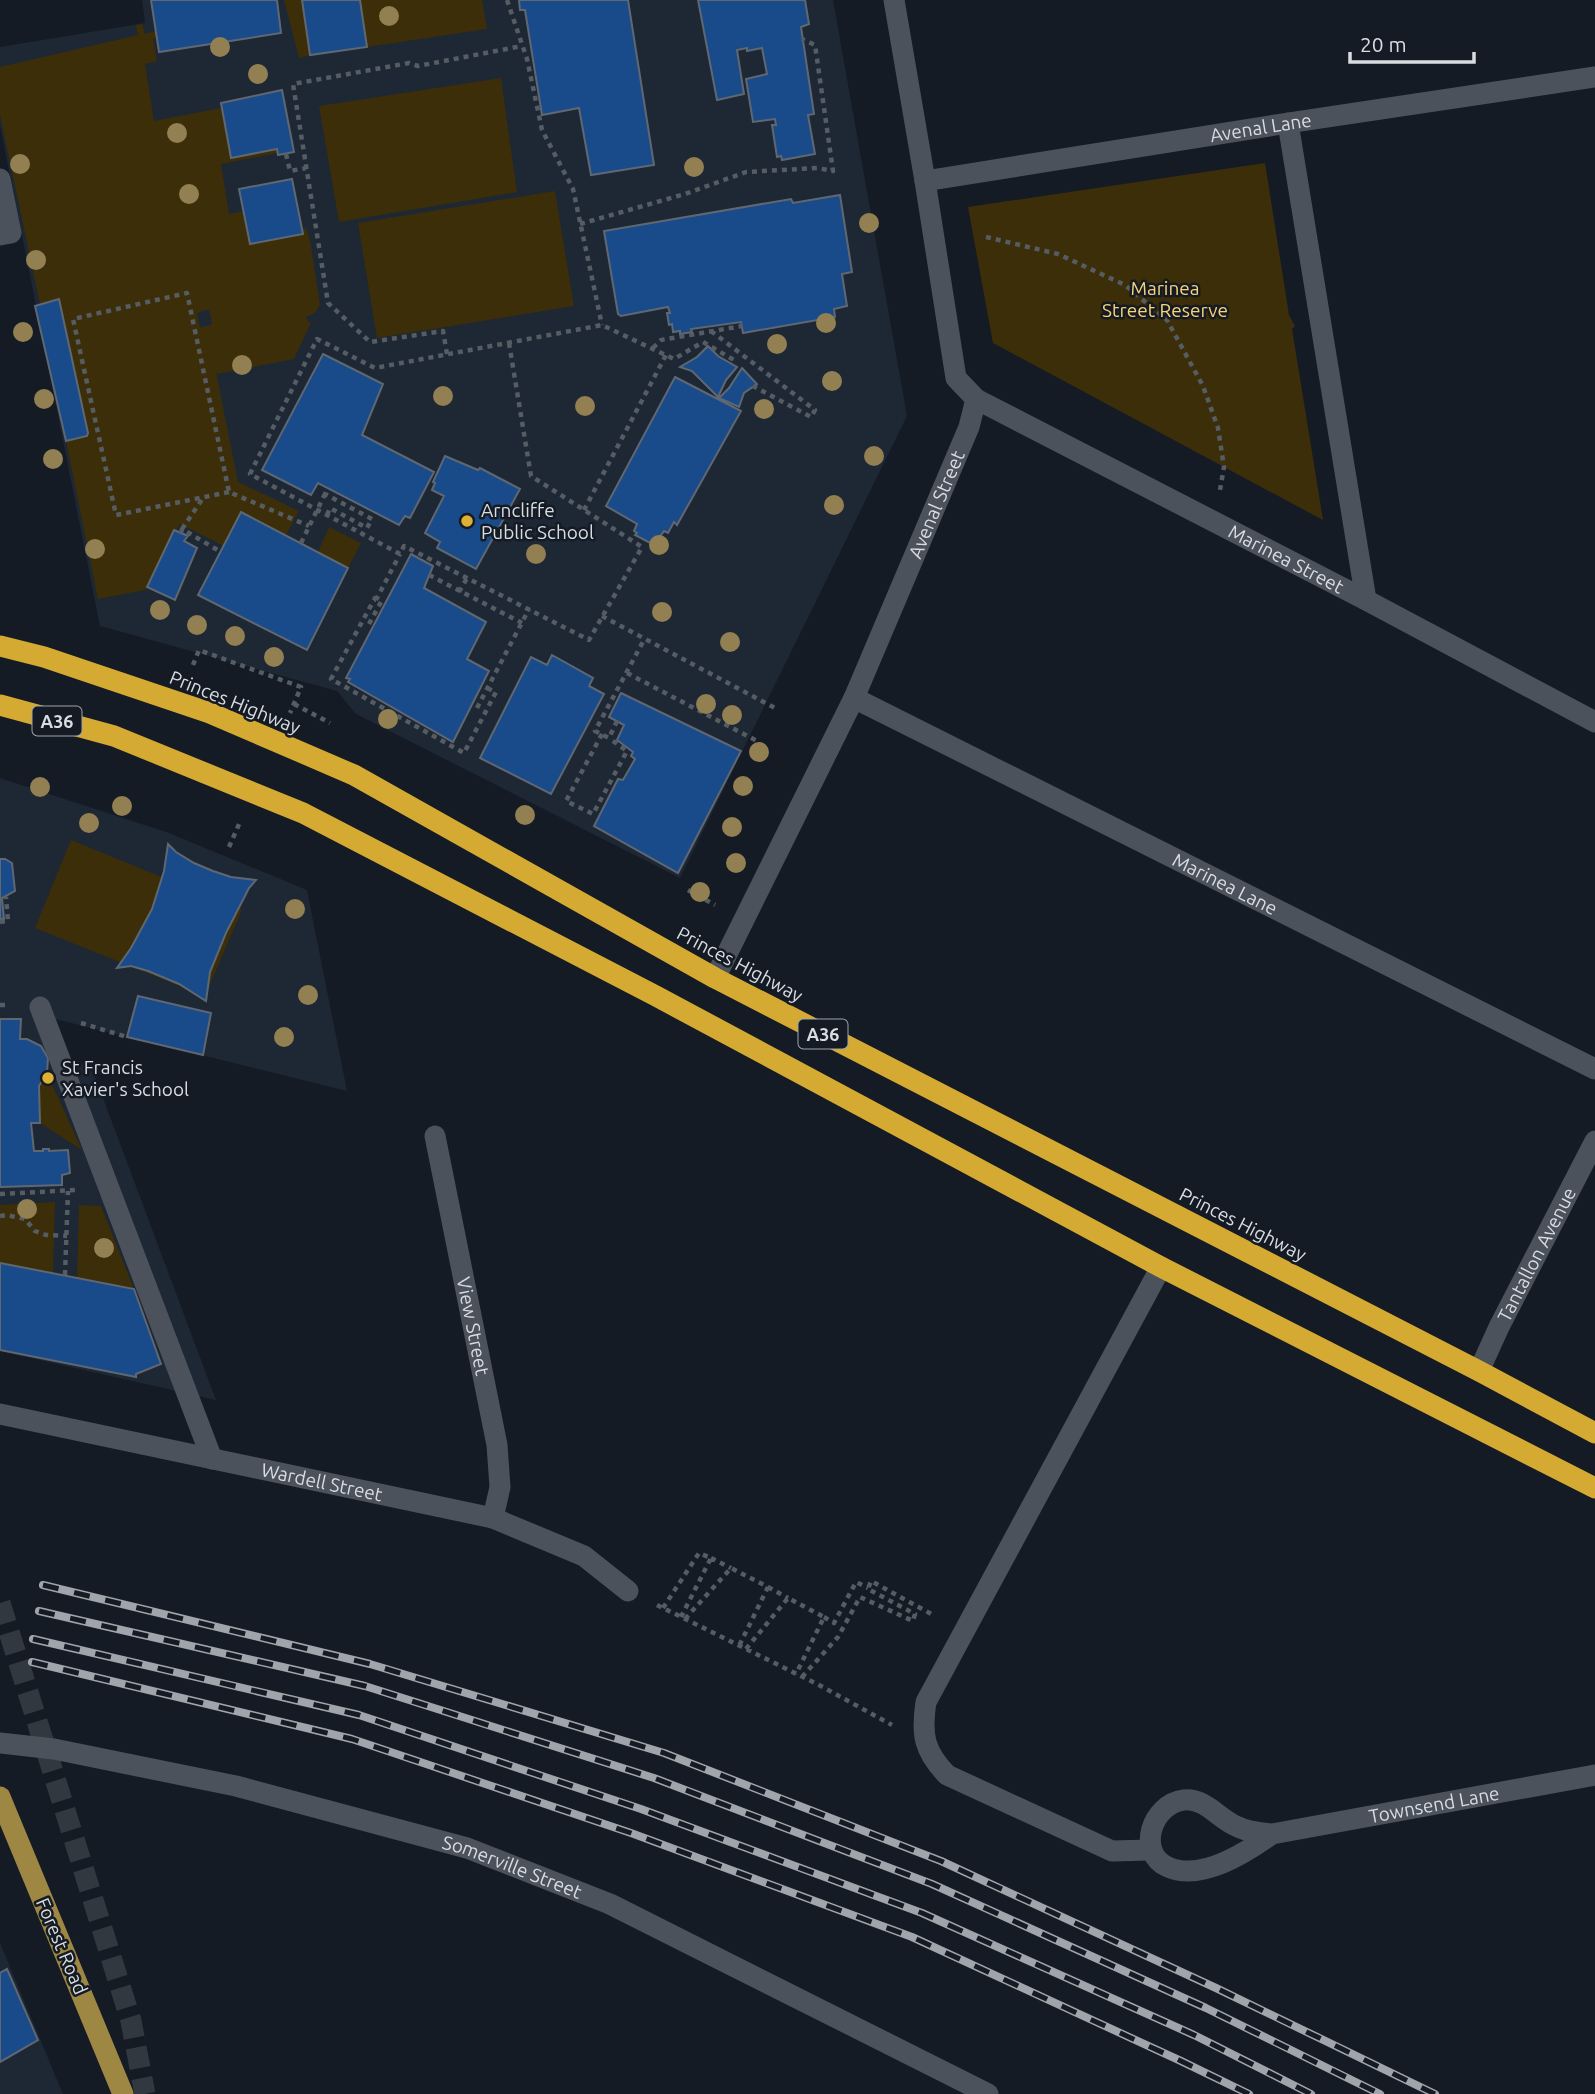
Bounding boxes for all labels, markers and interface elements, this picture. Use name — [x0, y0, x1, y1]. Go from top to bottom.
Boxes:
scale bar — [1350, 21, 1474, 65]
text: 20 m — [1360, 32, 1407, 56]
street label: Avenal Lane — [1208, 109, 1313, 146]
park label: Marinea Street Reserve — [1102, 277, 1228, 321]
street label: Avenal Street — [904, 447, 969, 562]
place label: Arncliffe Public School — [481, 499, 594, 543]
marker: Arncliffe Public School — [459, 513, 475, 529]
street label: Marinea Street — [1225, 520, 1348, 598]
street label: Princes Highway — [166, 666, 304, 738]
road number: A36 — [32, 706, 82, 736]
street label: Marinea Lane — [1169, 848, 1281, 919]
street label: Princes Highway — [673, 922, 807, 1006]
road number: A36 — [798, 1020, 848, 1049]
place label: St Francis Xavier's School — [62, 1056, 189, 1100]
marker: St Francis Xavier's School — [40, 1070, 56, 1086]
street label: Princes Highway — [1176, 1183, 1310, 1265]
street label: Tantallon Avenue — [1493, 1184, 1580, 1325]
street label: View Street — [453, 1275, 494, 1378]
street label: Wardell Street — [259, 1458, 385, 1505]
street label: Townsend Lane — [1367, 1782, 1501, 1827]
street label: Somerville Street — [440, 1831, 586, 1903]
street label: Forest Road — [32, 1894, 92, 1998]

